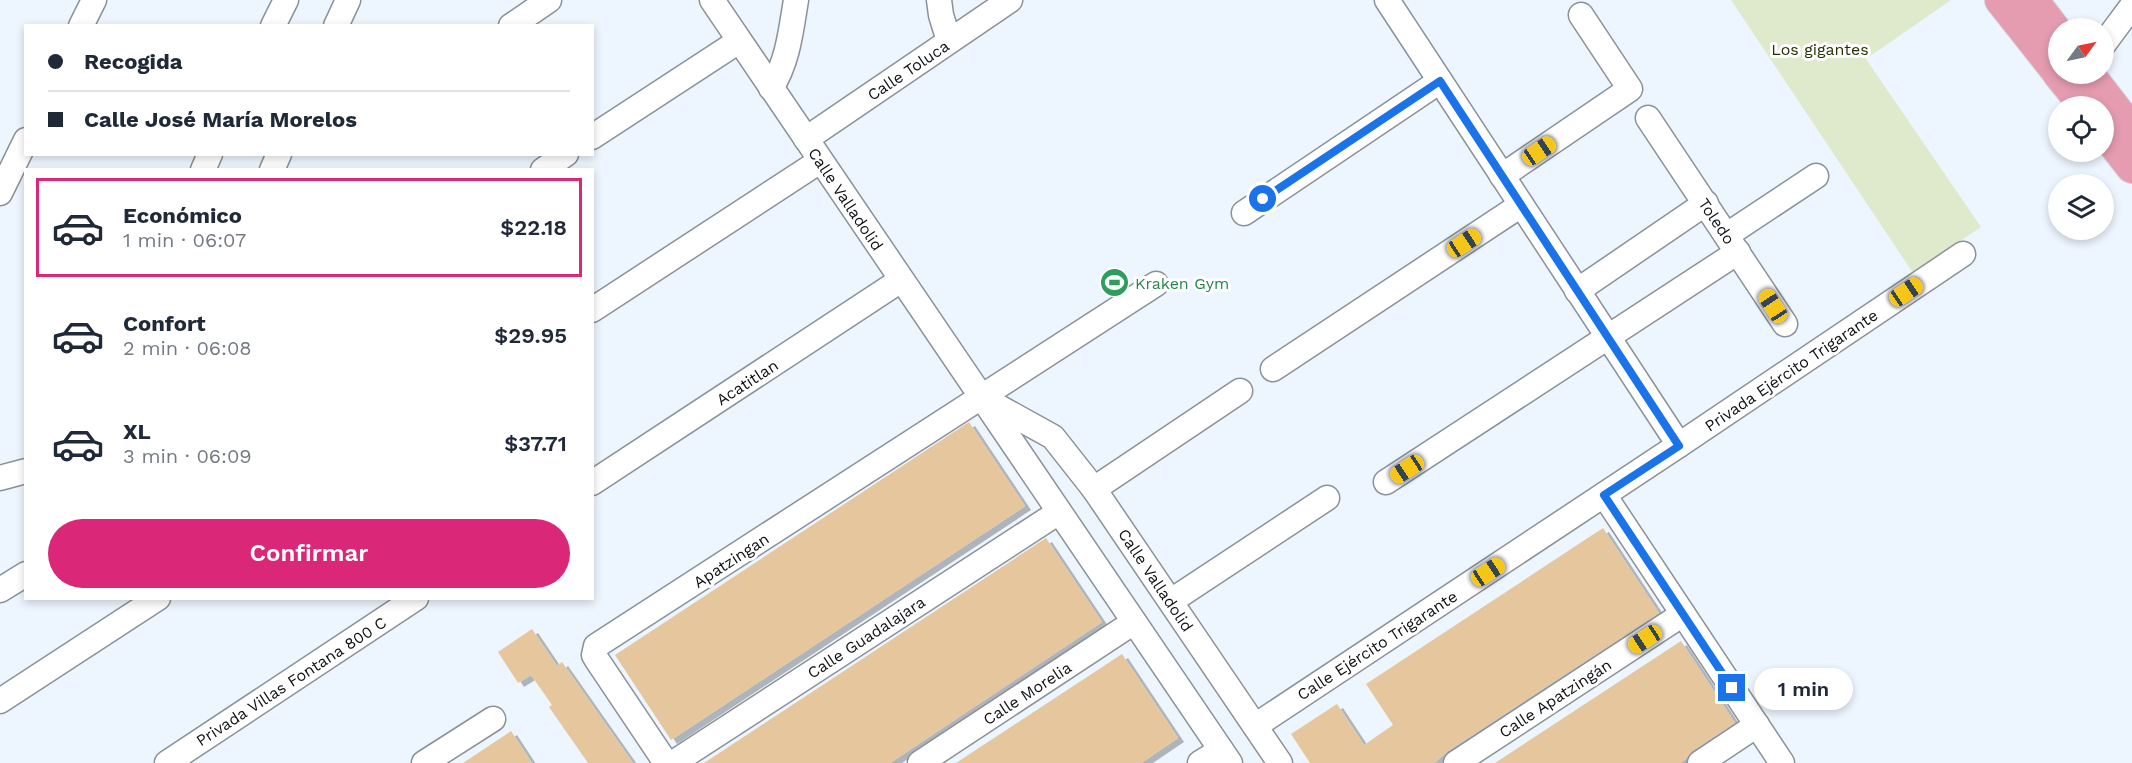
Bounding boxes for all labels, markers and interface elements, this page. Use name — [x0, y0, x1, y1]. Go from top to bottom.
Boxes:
north arrow — [2048, 18, 2114, 84]
map controls — [2048, 18, 2114, 240]
street label: Calle Toluca — [864, 36, 953, 105]
park label: Los gigantes — [1771, 40, 1869, 59]
text: Recogida — [84, 49, 183, 74]
button: locate — [2048, 96, 2114, 162]
text: Calle José María Morelos — [84, 107, 357, 132]
car — [1519, 133, 1559, 169]
street label: Calle Valladolid — [804, 144, 887, 254]
button: layers — [2048, 174, 2114, 240]
route start — [1249, 185, 1276, 212]
street label: Toledo — [1694, 195, 1739, 248]
icon: car — [51, 201, 105, 255]
text: Económico — [123, 203, 242, 228]
text: $22.18 — [500, 215, 567, 240]
car — [1444, 226, 1484, 260]
text: 1 min · 06:07 — [123, 228, 246, 252]
sports icon: Kraken Gym — [1098, 267, 1130, 299]
place label: Kraken Gym — [1135, 274, 1229, 293]
car — [1886, 274, 1926, 310]
car — [1756, 286, 1790, 326]
street label: Privada Ejército Trigarante — [1701, 305, 1881, 435]
icon: car — [51, 309, 105, 363]
text: Confort — [123, 311, 206, 336]
text: $29.95 — [494, 323, 567, 348]
text: 2 min · 06:08 — [123, 336, 252, 360]
street label: Acatitlan — [713, 355, 782, 409]
icon: car — [51, 417, 105, 471]
text: XL — [123, 419, 151, 444]
text: $37.71 — [504, 431, 567, 456]
text: 3 min · 06:09 — [123, 444, 252, 468]
car — [1387, 452, 1427, 486]
button: Confirmar — [48, 519, 570, 588]
street label: Calle Valladolid — [1114, 525, 1197, 635]
street label: Apatzingan — [690, 529, 773, 592]
car — [1468, 555, 1508, 589]
street label: Calle Ejército Trigarante — [1294, 587, 1461, 704]
street label: Calle Guadalajara — [804, 592, 929, 683]
street label: Privada Villas Fontana 800 C — [193, 613, 390, 750]
car — [1625, 622, 1665, 656]
street label: Calle Apatzingán — [1496, 655, 1615, 742]
street label: Calle Morelia — [980, 658, 1075, 729]
callout: 1 min — [1753, 667, 1852, 709]
route end — [1718, 674, 1745, 701]
text: 1 min — [1778, 677, 1829, 701]

